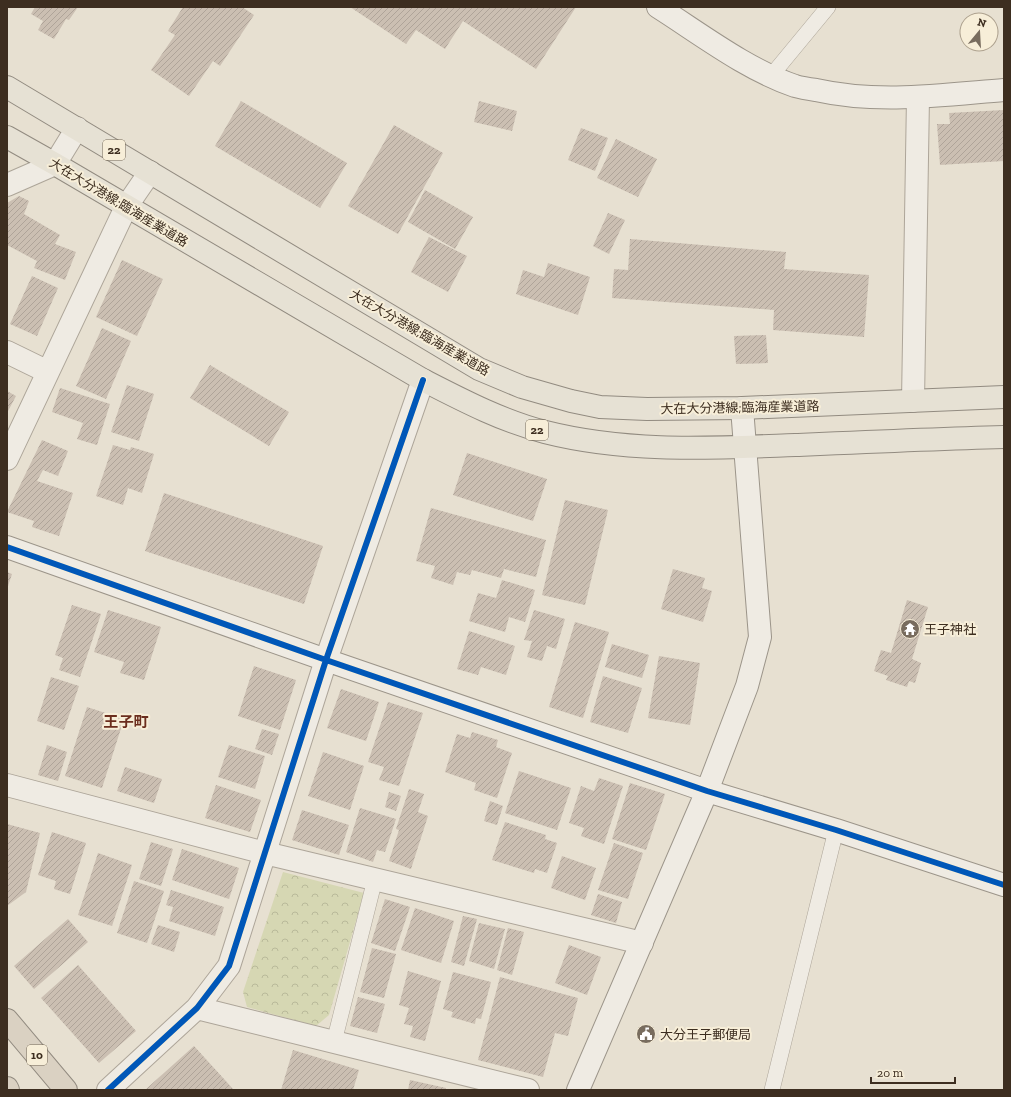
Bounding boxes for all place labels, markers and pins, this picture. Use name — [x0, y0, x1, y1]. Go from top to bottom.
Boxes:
temple icon: 王子神社 — [899, 618, 921, 640]
place label: 王子神社 — [924, 622, 976, 637]
public building icon: 大分王子郵便局 — [635, 1023, 657, 1045]
place label: 大分王子郵便局 — [660, 1027, 751, 1042]

